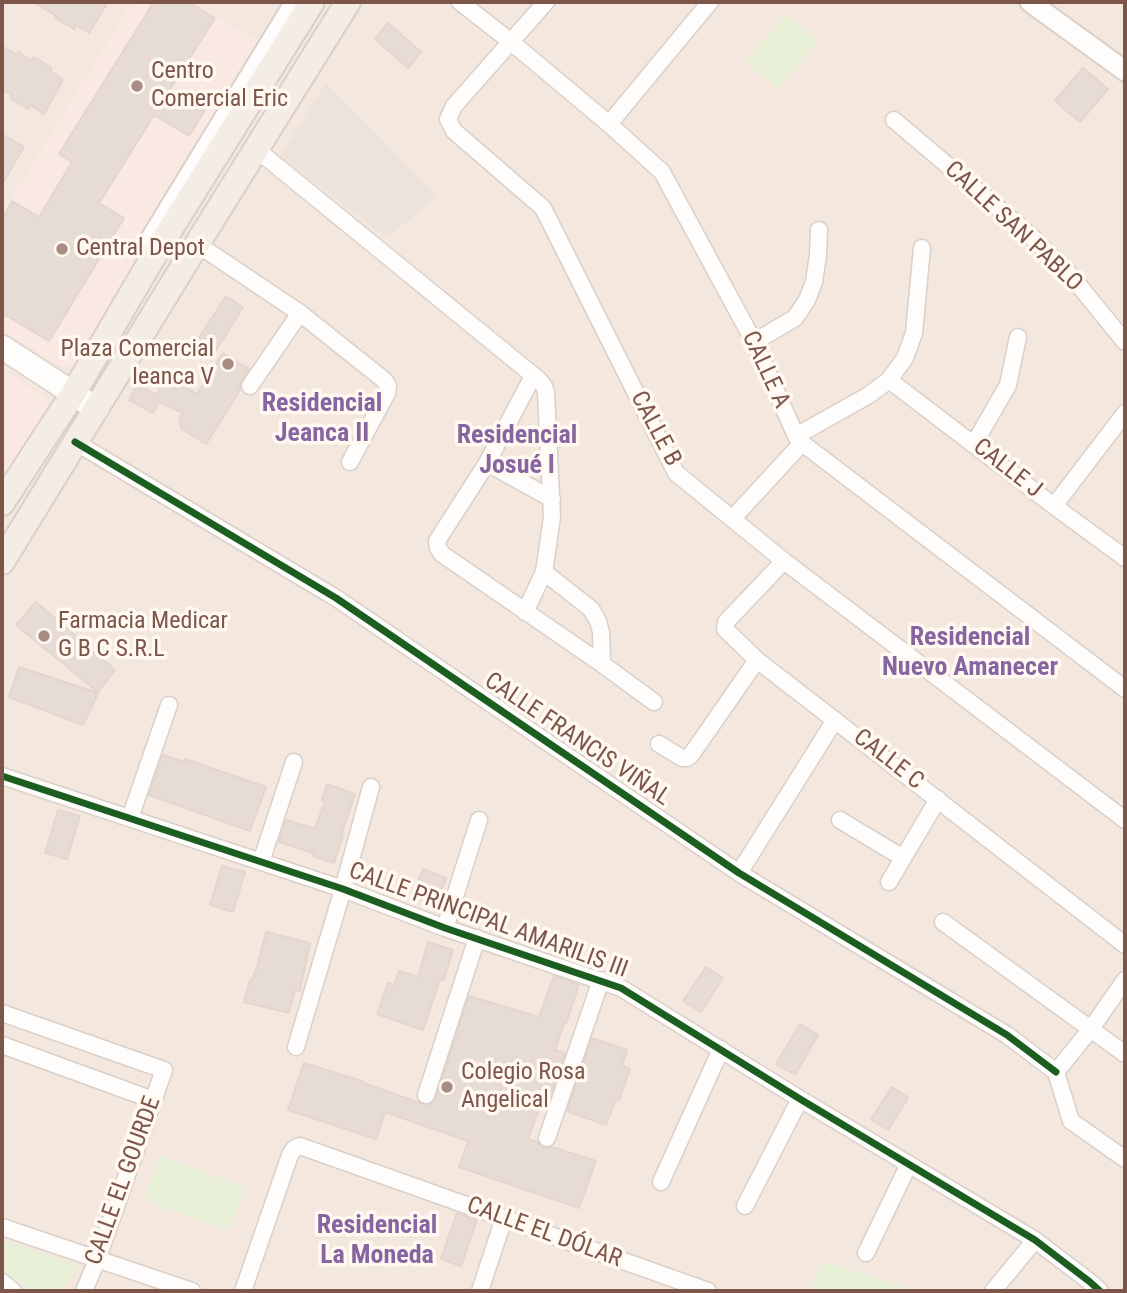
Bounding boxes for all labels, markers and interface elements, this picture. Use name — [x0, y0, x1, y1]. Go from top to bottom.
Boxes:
place label: Centro Comercial Eric — [151, 58, 288, 114]
marker: Centro Comercial Eric — [129, 78, 145, 94]
street label: CALLE SAN PABLO — [938, 156, 1088, 298]
place label: Central Depot — [76, 235, 205, 263]
marker: Central Depot — [54, 241, 70, 257]
street label: CALLE A — [735, 327, 795, 413]
place label: Plaza Comercial Ieanca V — [60, 336, 214, 392]
marker: Plaza Comercial Ieanca V — [220, 356, 236, 372]
street label: CALLE B — [623, 387, 687, 471]
district label: Residencial Jeanca II — [262, 388, 382, 450]
district label: Residencial Josué I — [457, 420, 577, 481]
street label: CALLE J — [967, 433, 1047, 505]
place label: Farmacia Medicar G B C S.R.L — [58, 608, 228, 664]
district label: Residencial Nuevo Amanecer — [882, 622, 1058, 684]
marker: Farmacia Medicar G B C S.R.L — [36, 628, 52, 644]
street label: CALLE FRANCIS VIÑAL — [479, 667, 675, 813]
street label: CALLE C — [847, 724, 929, 796]
street label: CALLE PRINCIPAL AMARILIS III — [345, 857, 631, 985]
place label: Colegio Rosa Angelical — [461, 1059, 586, 1115]
marker: Colegio Rosa Angelical — [439, 1079, 455, 1095]
street label: CALLE EL GOURDE — [80, 1093, 168, 1269]
street label: CALLE EL DÓLAR — [463, 1192, 625, 1274]
district label: Residencial La Moneda — [317, 1210, 437, 1272]

